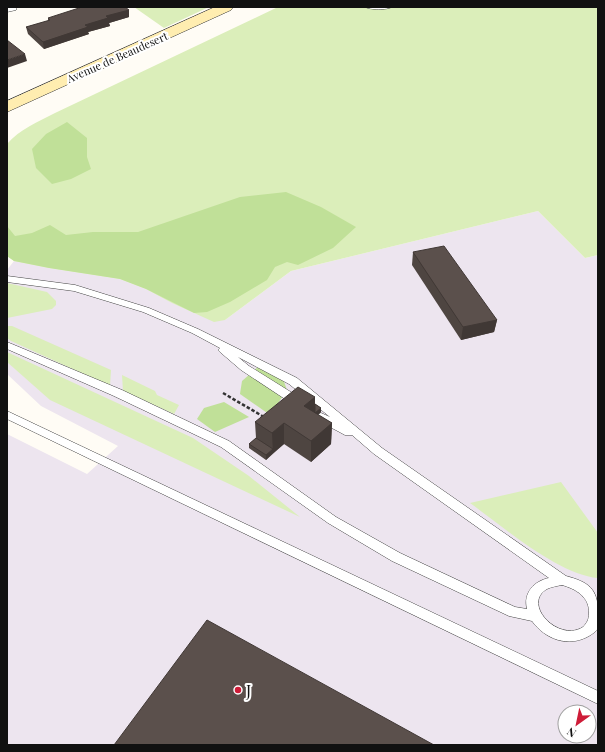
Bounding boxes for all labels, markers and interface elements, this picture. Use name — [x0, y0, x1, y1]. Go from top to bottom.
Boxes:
street label: Avenue de Beaudesert — [63, 28, 170, 86]
place label: J — [245, 680, 251, 701]
marker: J — [233, 685, 243, 695]
north arrow — [557, 704, 597, 744]
text: N — [564, 724, 579, 741]

